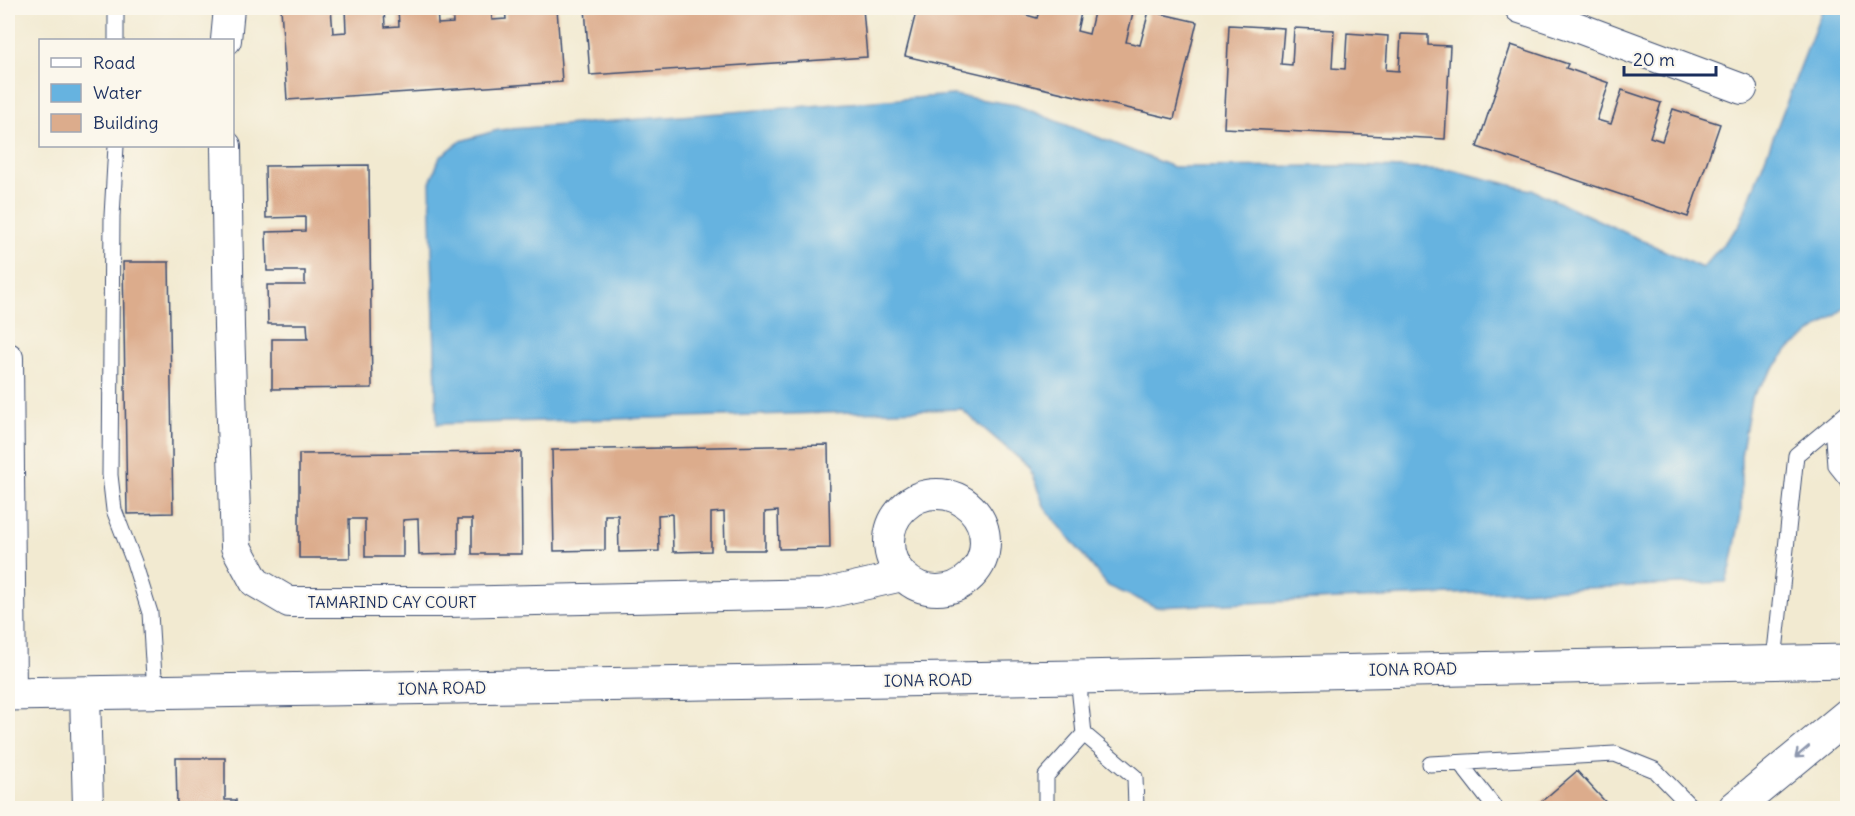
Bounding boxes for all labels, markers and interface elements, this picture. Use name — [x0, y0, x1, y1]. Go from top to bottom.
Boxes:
legend — [39, 39, 234, 147]
scale bar — [1624, 39, 1716, 77]
text: 20 m — [1633, 48, 1675, 71]
text: Road — [93, 51, 136, 74]
text: Water — [93, 81, 143, 104]
text: Building — [93, 111, 158, 134]
street label: TAMARIND CAY COURT — [307, 592, 477, 612]
street label: IONA ROAD — [1369, 658, 1457, 680]
street label: IONA ROAD — [884, 669, 972, 691]
street label: IONA ROAD — [398, 677, 486, 699]
one-way arrow — [1795, 745, 1811, 758]

